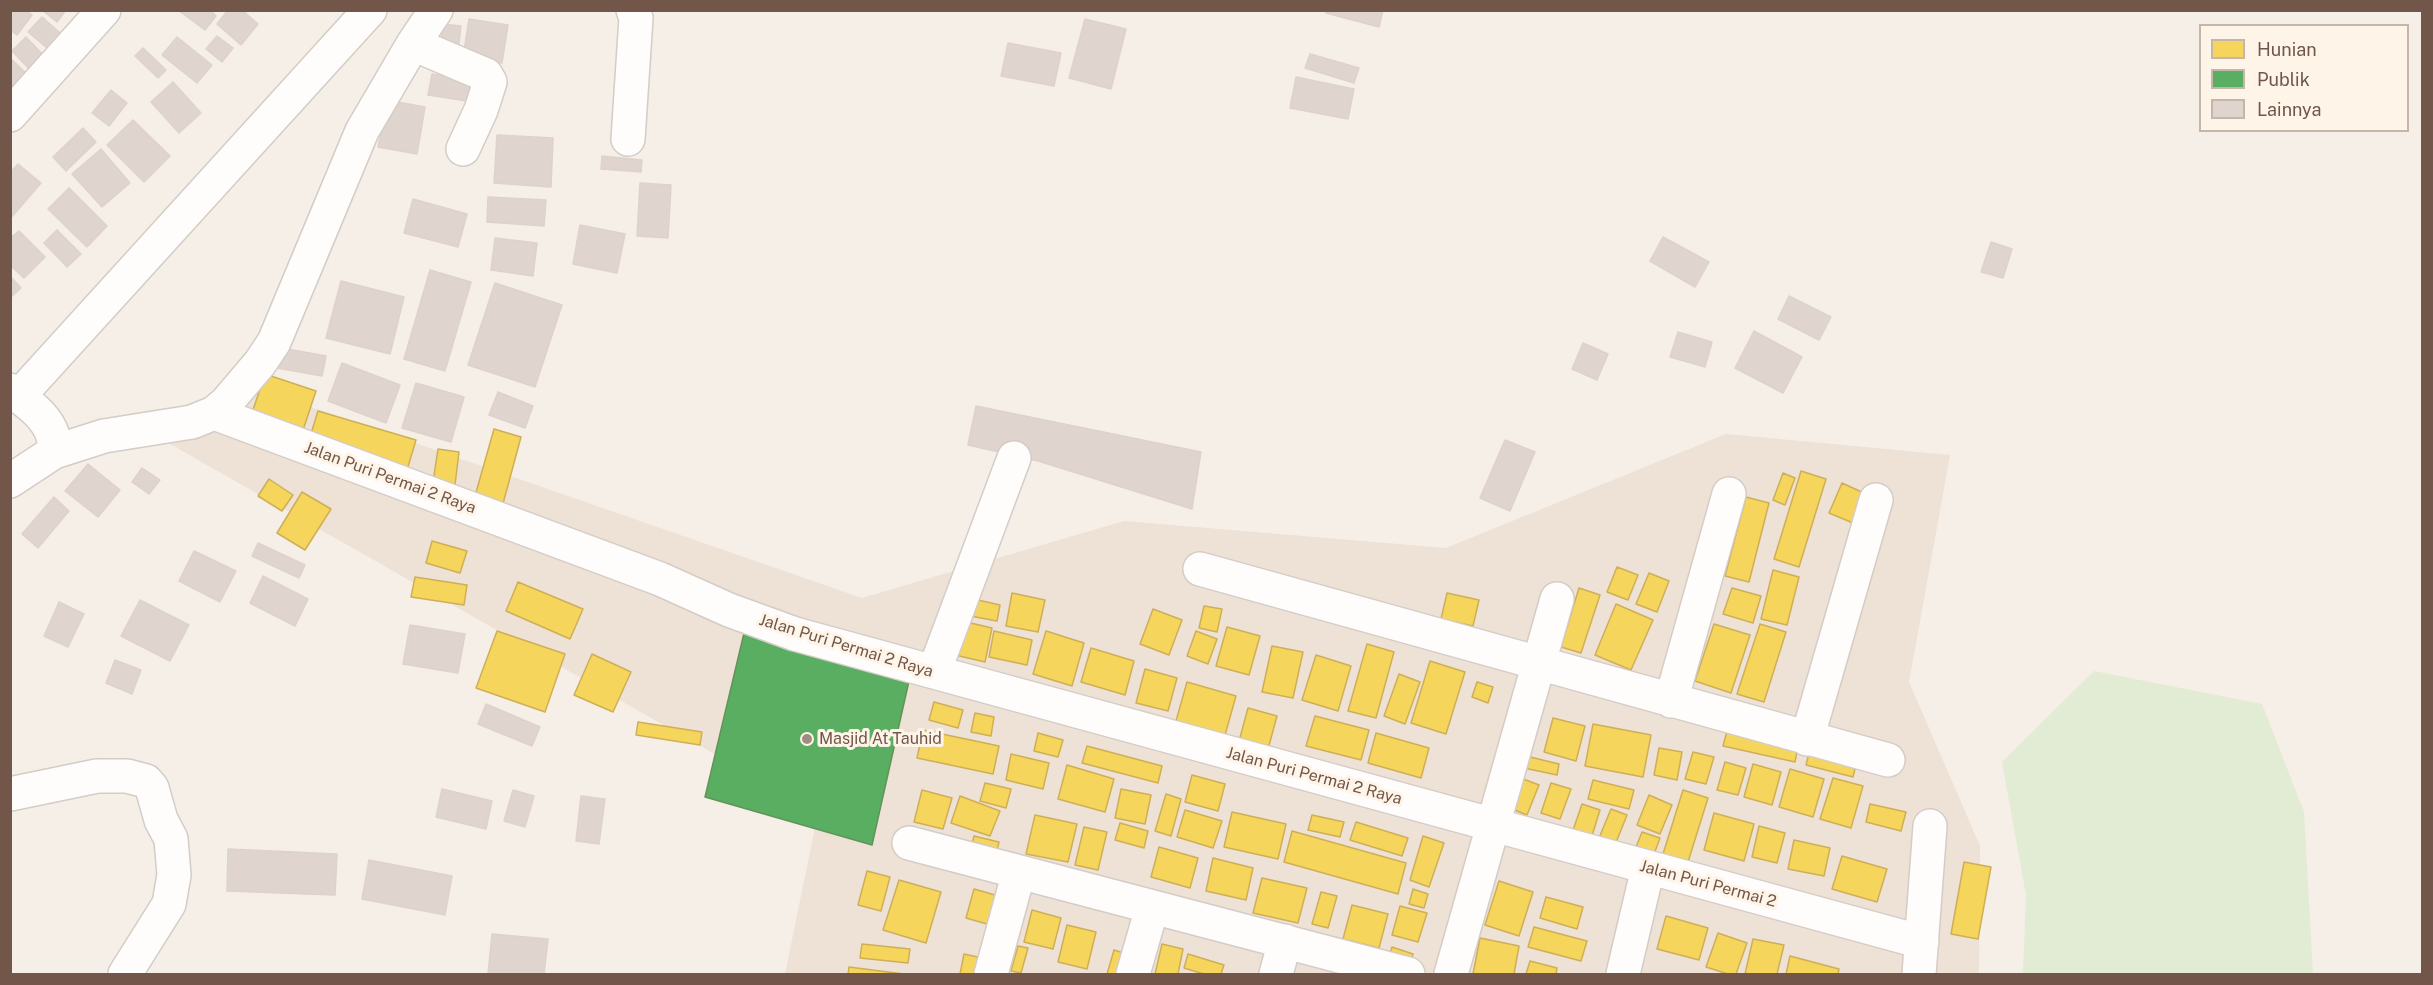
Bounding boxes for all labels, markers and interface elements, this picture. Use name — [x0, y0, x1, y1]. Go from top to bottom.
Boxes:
legend — [2199, 24, 2409, 132]
text: Hunian — [2257, 39, 2317, 60]
text: Publik — [2257, 69, 2310, 90]
text: Lainnya — [2257, 99, 2321, 120]
street label: Jalan Puri Permai 2 Raya — [302, 438, 478, 518]
street label: Jalan Puri Permai 2 Raya — [757, 610, 935, 682]
place label: Masjid At Tauhid — [819, 729, 942, 749]
marker: Masjid At Tauhid — [800, 732, 814, 746]
street label: Jalan Puri Permai 2 Raya — [1224, 743, 1404, 809]
street label: Jalan Puri Permai 2 — [1637, 857, 1779, 911]

